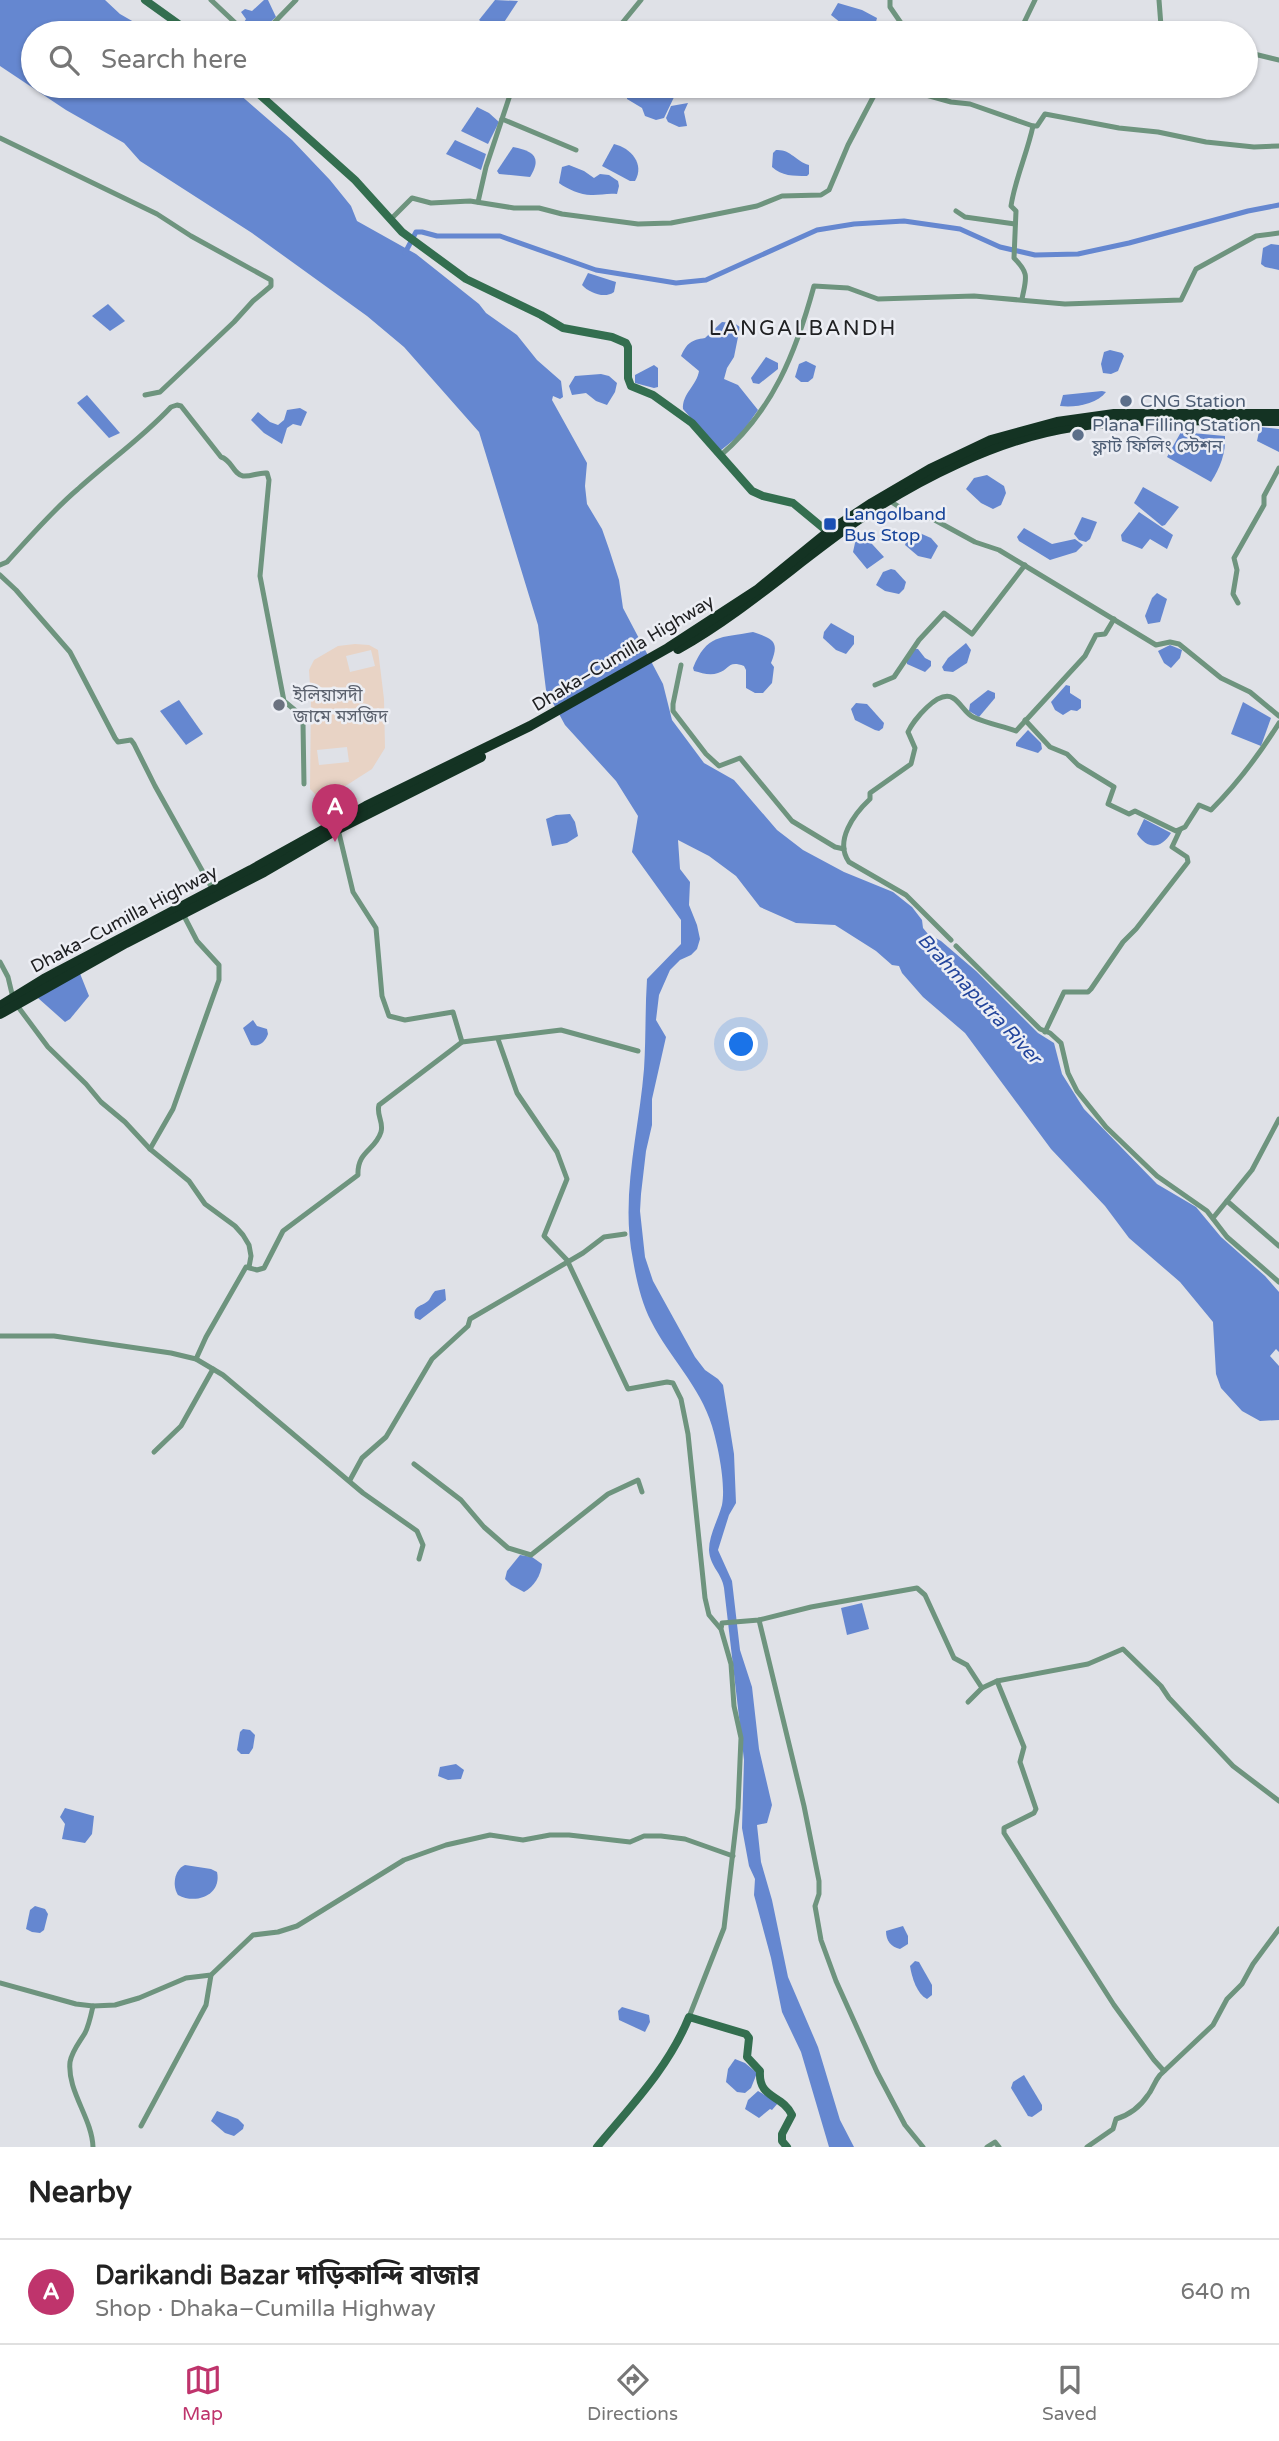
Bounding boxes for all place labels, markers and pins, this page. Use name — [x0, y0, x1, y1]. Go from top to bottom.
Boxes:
place label: CNG Station — [1140, 390, 1246, 412]
marker: CNG Station — [1118, 393, 1134, 409]
place label: Plana Filling Station ফ্লাট ফিলিং স্টেশন — [1091, 414, 1261, 457]
marker: Plana Filling Station ফ্লাট ফিলিং স্টেশন — [1070, 427, 1086, 443]
place label: Langolband Bus Stop — [844, 503, 946, 546]
marker: Langolband Bus Stop — [822, 516, 838, 532]
place label: ইলিয়াসদী জামে মসজিদ — [292, 684, 389, 727]
marker: ইলিয়াসদী জামে মসজিদ — [271, 697, 287, 713]
pin: A — [312, 784, 358, 842]

